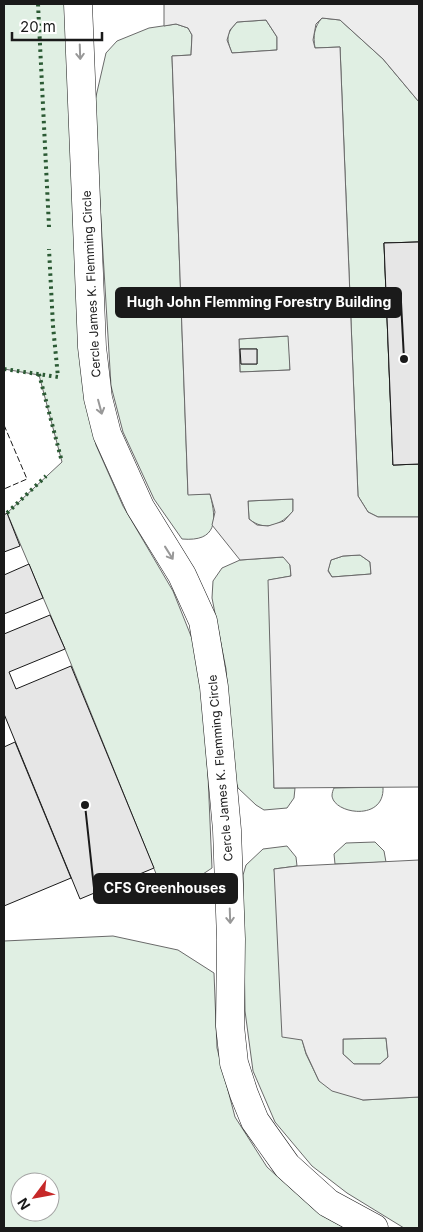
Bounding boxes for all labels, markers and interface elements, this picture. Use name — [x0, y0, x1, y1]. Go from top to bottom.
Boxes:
scale bar — [12, 10, 102, 42]
text: 20 m — [20, 17, 56, 36]
one-way arrow — [75, 44, 84, 60]
street label: Cercle James K. Flemming Circle — [79, 190, 103, 378]
callout: Hugh John Flemming Forestry Building — [116, 288, 401, 317]
text: Hugh John Flemming Forestry Building — [127, 293, 391, 310]
one-way arrow — [96, 398, 105, 414]
one-way arrow — [164, 545, 174, 559]
street label: Cercle James K. Flemming Circle — [204, 674, 236, 862]
callout: CFS Greenhouses — [94, 874, 237, 903]
text: CFS Greenhouses — [104, 879, 226, 896]
one-way arrow — [226, 907, 235, 923]
north arrow — [10, 1172, 60, 1222]
text: N — [14, 1195, 34, 1213]

